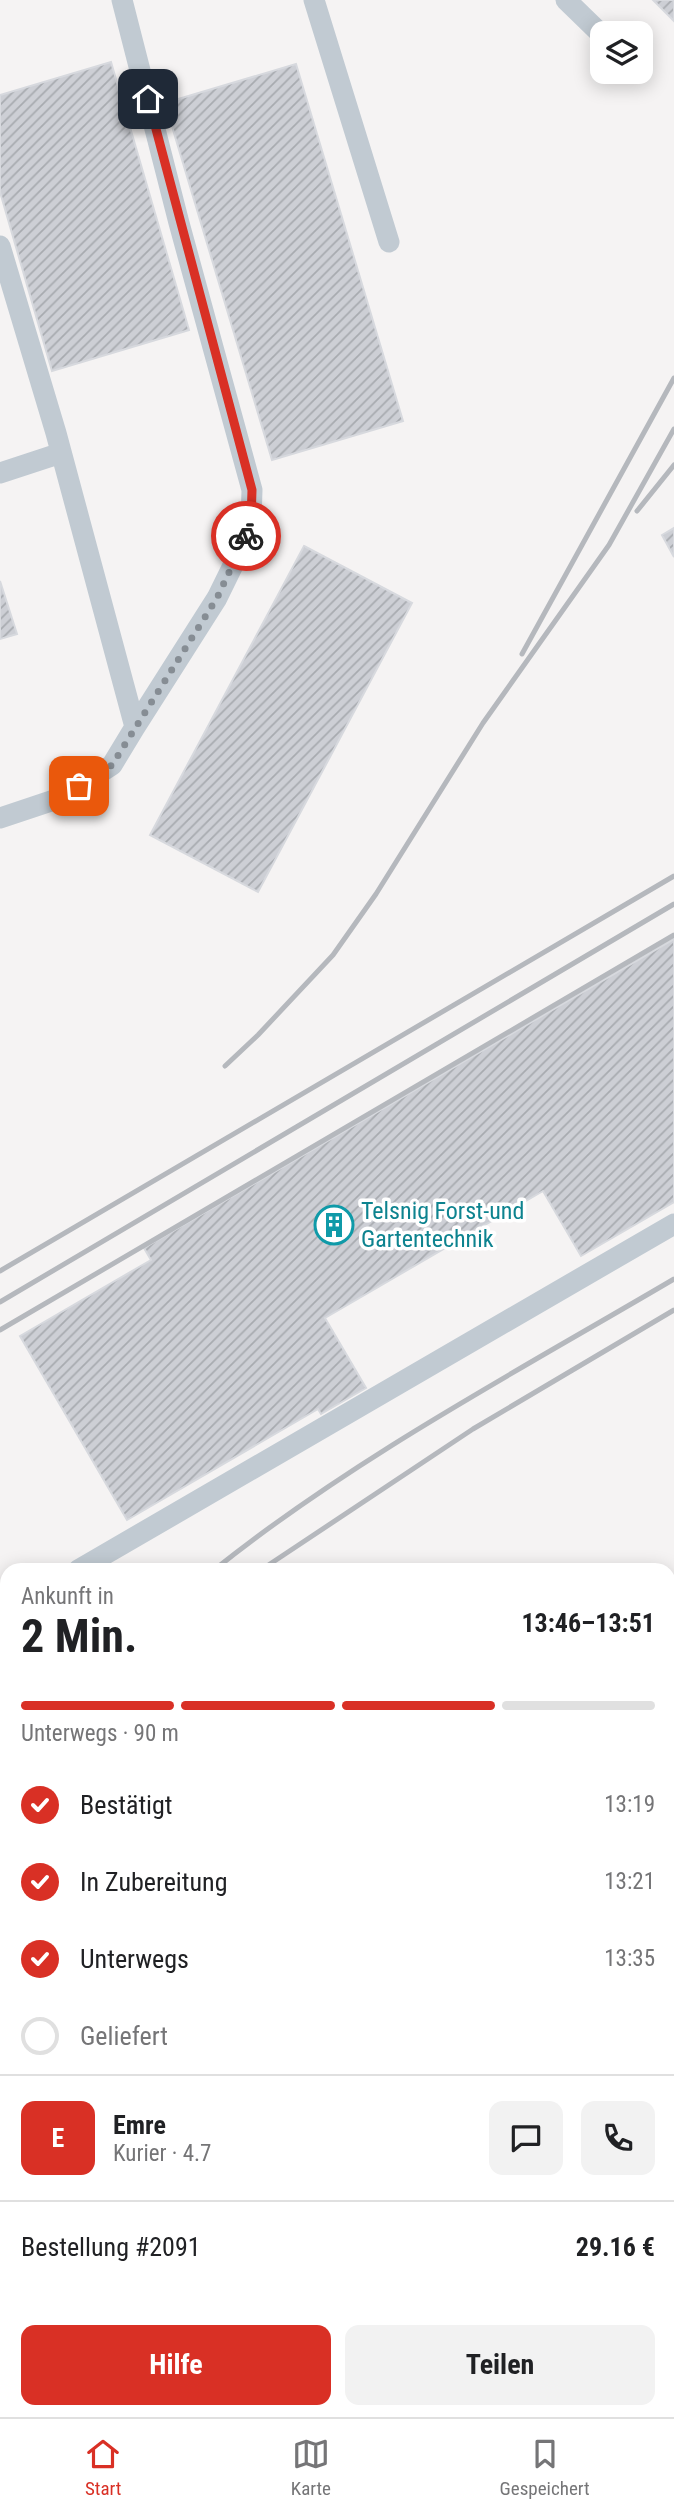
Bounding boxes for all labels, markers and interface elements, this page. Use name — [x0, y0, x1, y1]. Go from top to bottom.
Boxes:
map controls — [590, 21, 653, 84]
button: layers — [590, 21, 653, 84]
pin — [118, 69, 178, 129]
icon: home — [129, 80, 167, 118]
courier — [211, 501, 281, 571]
icon: bike — [227, 517, 265, 555]
pin — [49, 756, 109, 816]
icon: bag — [60, 767, 98, 805]
place label: Telsnig Forst-und Gartentechnik — [361, 1197, 524, 1253]
building icon: Telsnig Forst-und Gartentechnik — [313, 1204, 355, 1246]
text: Ankunft in — [21, 1583, 114, 1610]
text: 13:46–13:51 — [521, 1608, 655, 1638]
text: 2 Min. — [21, 1609, 137, 1663]
text: Unterwegs · 90 m — [21, 1720, 179, 1747]
icon: check — [21, 1786, 59, 1824]
text: Bestätigt — [80, 1790, 173, 1820]
text: 13:19 — [604, 1791, 655, 1818]
icon: check — [21, 1863, 59, 1901]
text: In Zubereitung — [80, 1867, 228, 1897]
text: 13:21 — [604, 1868, 655, 1895]
icon: check — [21, 1940, 59, 1978]
text: Unterwegs — [80, 1944, 189, 1974]
text: 13:35 — [604, 1945, 655, 1972]
text: Geliefert — [80, 2021, 168, 2051]
button: chat — [489, 2101, 563, 2175]
button: phone — [581, 2101, 655, 2175]
text: Emre — [113, 2110, 166, 2140]
text: E — [52, 2123, 64, 2153]
text: Kurier · 4.7 — [113, 2140, 211, 2167]
text: Bestellung #2091 — [21, 2232, 201, 2262]
text: 29.16 € — [576, 2232, 655, 2262]
button: Hilfe — [21, 2325, 331, 2405]
button: Teilen — [345, 2325, 655, 2405]
tab: Start — [84, 2435, 122, 2500]
tab: Karte — [291, 2435, 331, 2500]
tab: Gespeichert — [500, 2435, 590, 2500]

